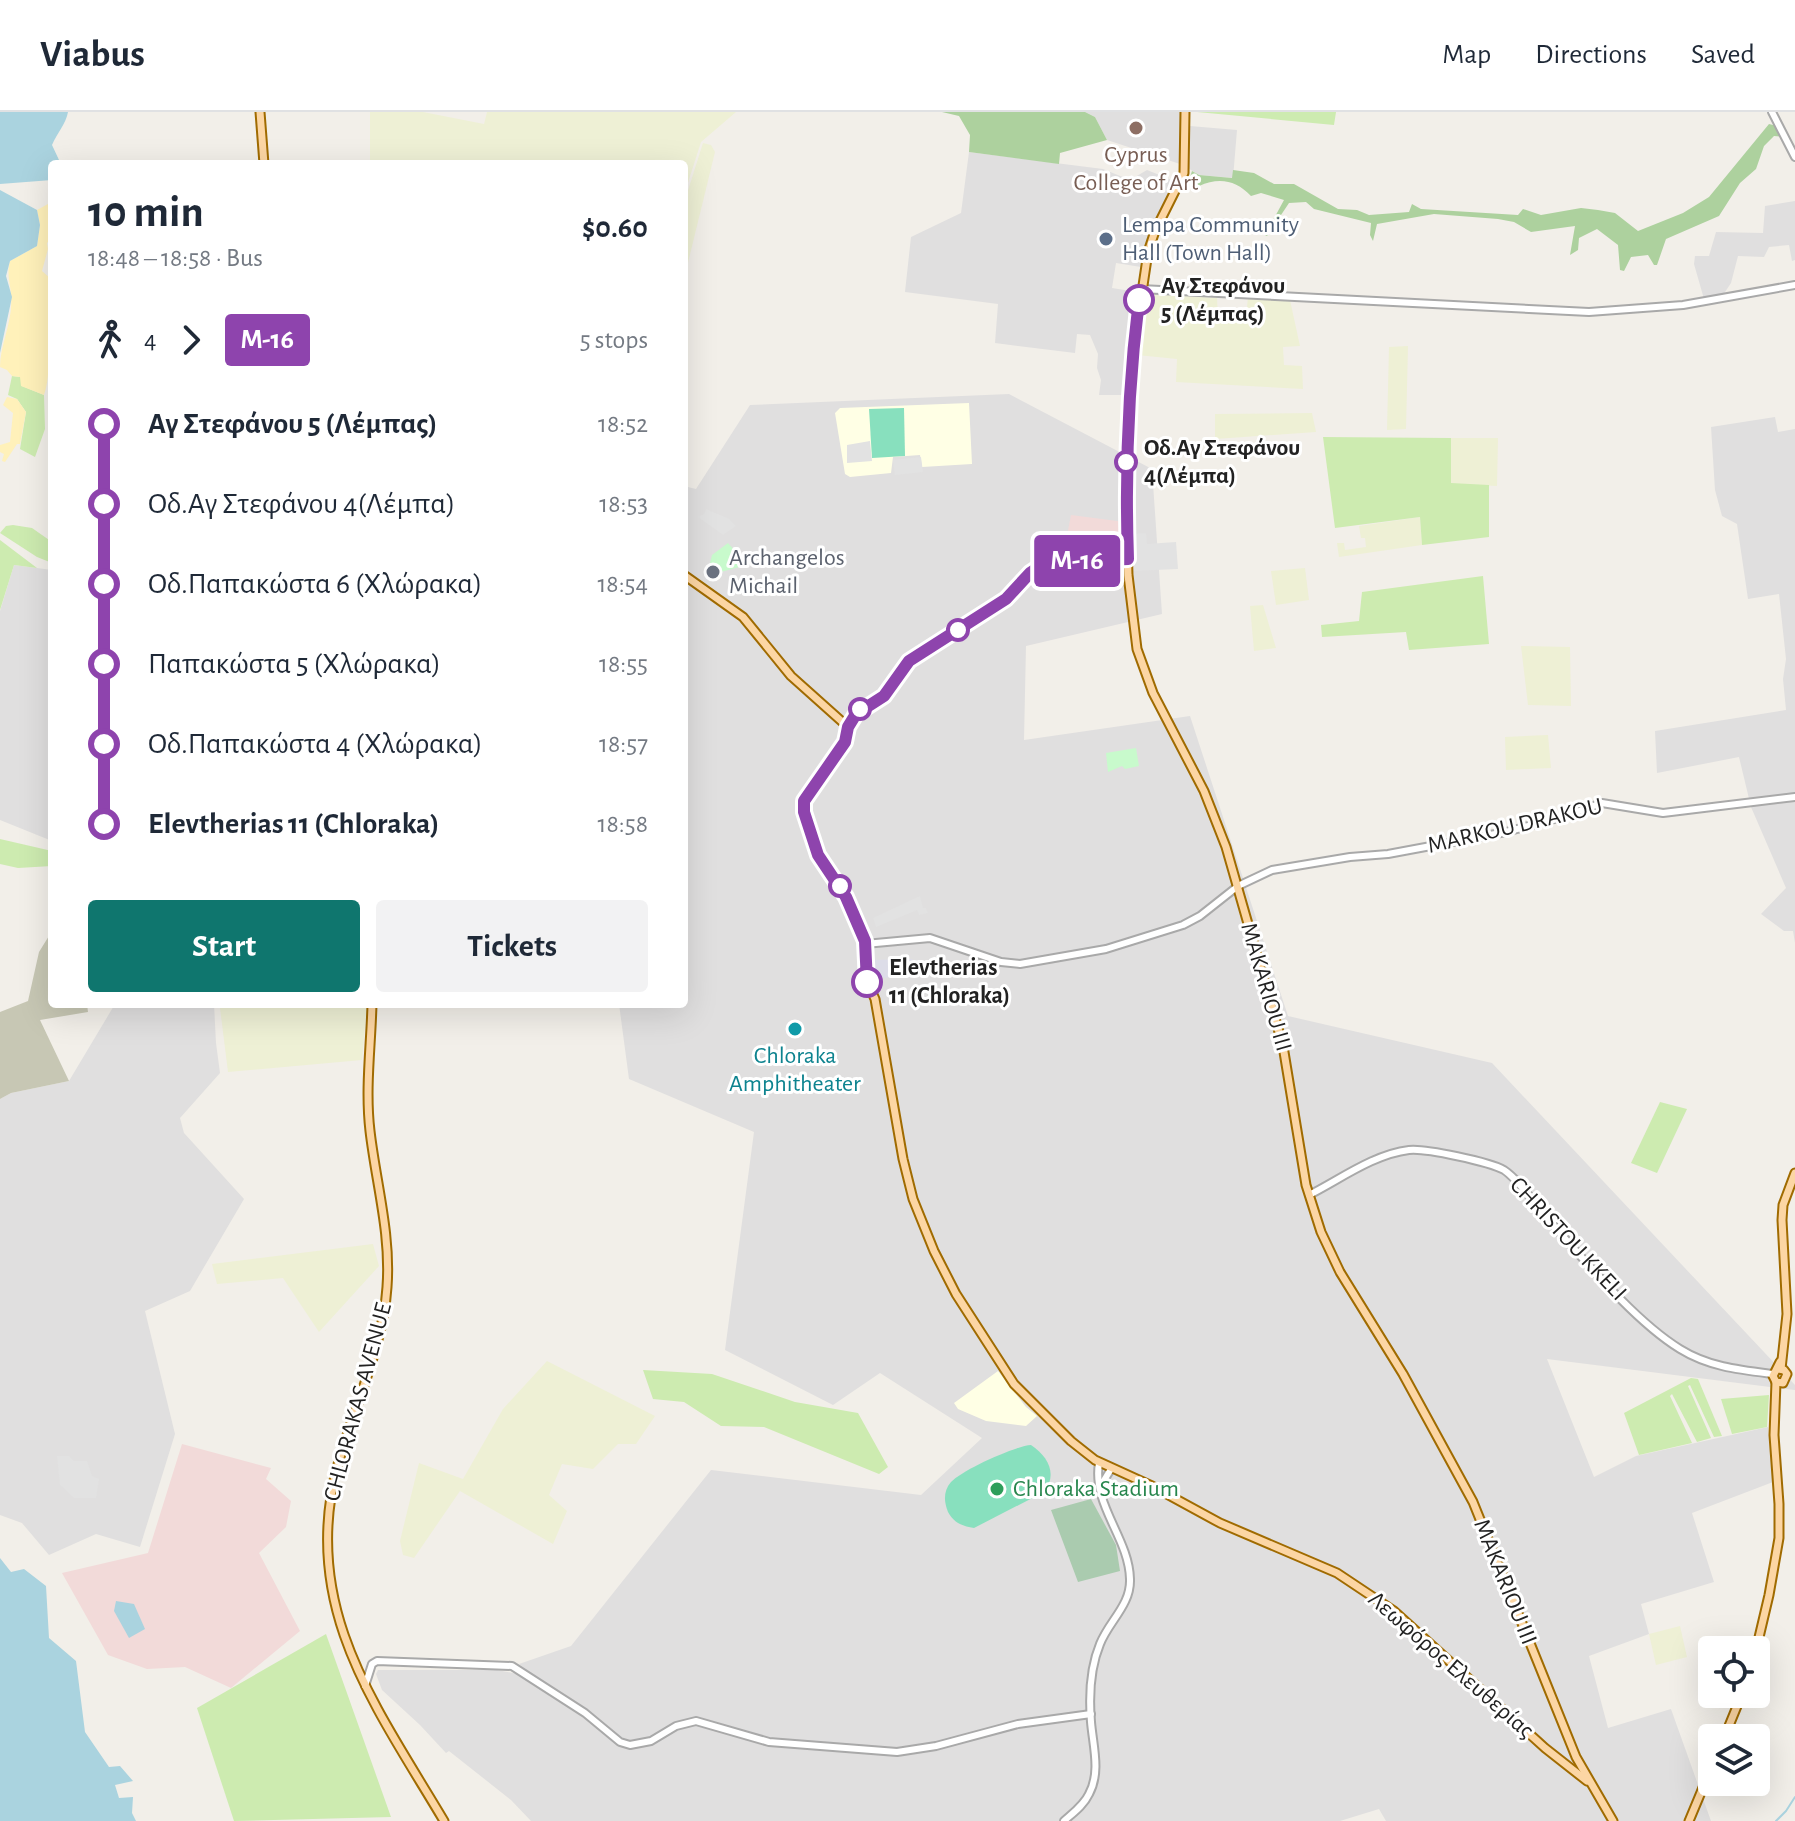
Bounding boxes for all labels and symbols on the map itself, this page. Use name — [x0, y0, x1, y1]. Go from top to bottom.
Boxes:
marker: Cyprus College of Art — [1127, 119, 1145, 137]
place label: Cyprus College of Art — [1074, 143, 1199, 195]
place label: Lempa Community Hall (Town Hall) — [1122, 213, 1299, 265]
marker: Lempa Community Hall (Town Hall) — [1097, 230, 1115, 248]
place label: Αγ Στεφάνου 5 (Λέμπας) — [1161, 274, 1285, 326]
marker: Αγ Στεφάνου 5 (Λέμπας) — [1124, 285, 1154, 315]
place label: Οδ.Αγ Στεφάνου 4(Λέμπα) — [1144, 436, 1300, 488]
marker: Οδ.Αγ Στεφάνου 4(Λέμπα) — [1115, 451, 1137, 473]
line badge: M-16 — [1021, 535, 1133, 587]
place label: Archangelos Michail — [729, 546, 845, 598]
marker: Archangelos Michail — [704, 563, 722, 581]
unlabelled marker — [947, 619, 969, 641]
unlabelled marker — [849, 698, 871, 720]
street label: MARKOU DRAKOU — [1425, 794, 1605, 858]
unlabelled marker — [829, 875, 851, 897]
street label: MAKARIOU III — [1236, 920, 1296, 1054]
place label: Elevtherias 11 (Chloraka) — [889, 956, 1010, 1008]
marker: Elevtherias 11 (Chloraka) — [852, 967, 882, 997]
marker: Chloraka Amphitheater — [786, 1020, 804, 1038]
place label: Chloraka Amphitheater — [729, 1044, 861, 1096]
street label: CHRISTOU KKELI — [1505, 1173, 1631, 1305]
street label: CHLORAKAS AVENUE — [320, 1300, 396, 1504]
place label: Chloraka Stadium — [1013, 1477, 1179, 1501]
marker: Chloraka Stadium — [988, 1480, 1006, 1498]
street label: MAKARIOU III — [1469, 1516, 1541, 1648]
street label: Λεωφόρος Ελευθερίας — [1364, 1587, 1538, 1743]

